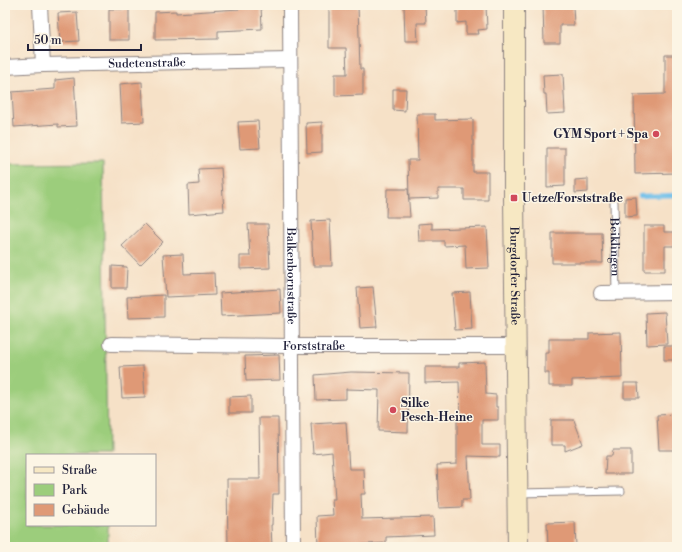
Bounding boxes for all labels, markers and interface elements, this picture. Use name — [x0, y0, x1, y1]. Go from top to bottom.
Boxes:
scale bar — [28, 26, 141, 52]
text: 50 m — [34, 33, 62, 48]
street label: Sudetenstraße — [108, 55, 186, 71]
place label: GYM Sport + Spa — [553, 127, 648, 142]
marker: GYM Sport + Spa — [651, 129, 661, 139]
place label: Uetze/Forststraße — [522, 191, 624, 206]
marker: Uetze/Forststraße — [509, 193, 519, 203]
street label: Beiklingen — [607, 216, 623, 277]
street label: Balkenbornstraße — [284, 226, 299, 325]
street label: Burgdorfer Straße — [507, 226, 523, 325]
street label: Forststraße — [283, 338, 345, 354]
place label: Silke Pesch-Heine — [401, 396, 473, 425]
marker: Silke Pesch-Heine — [388, 405, 398, 415]
legend — [26, 454, 156, 526]
text: Straße — [62, 463, 97, 478]
text: Park — [62, 483, 88, 498]
text: Gebäude — [62, 503, 110, 518]

